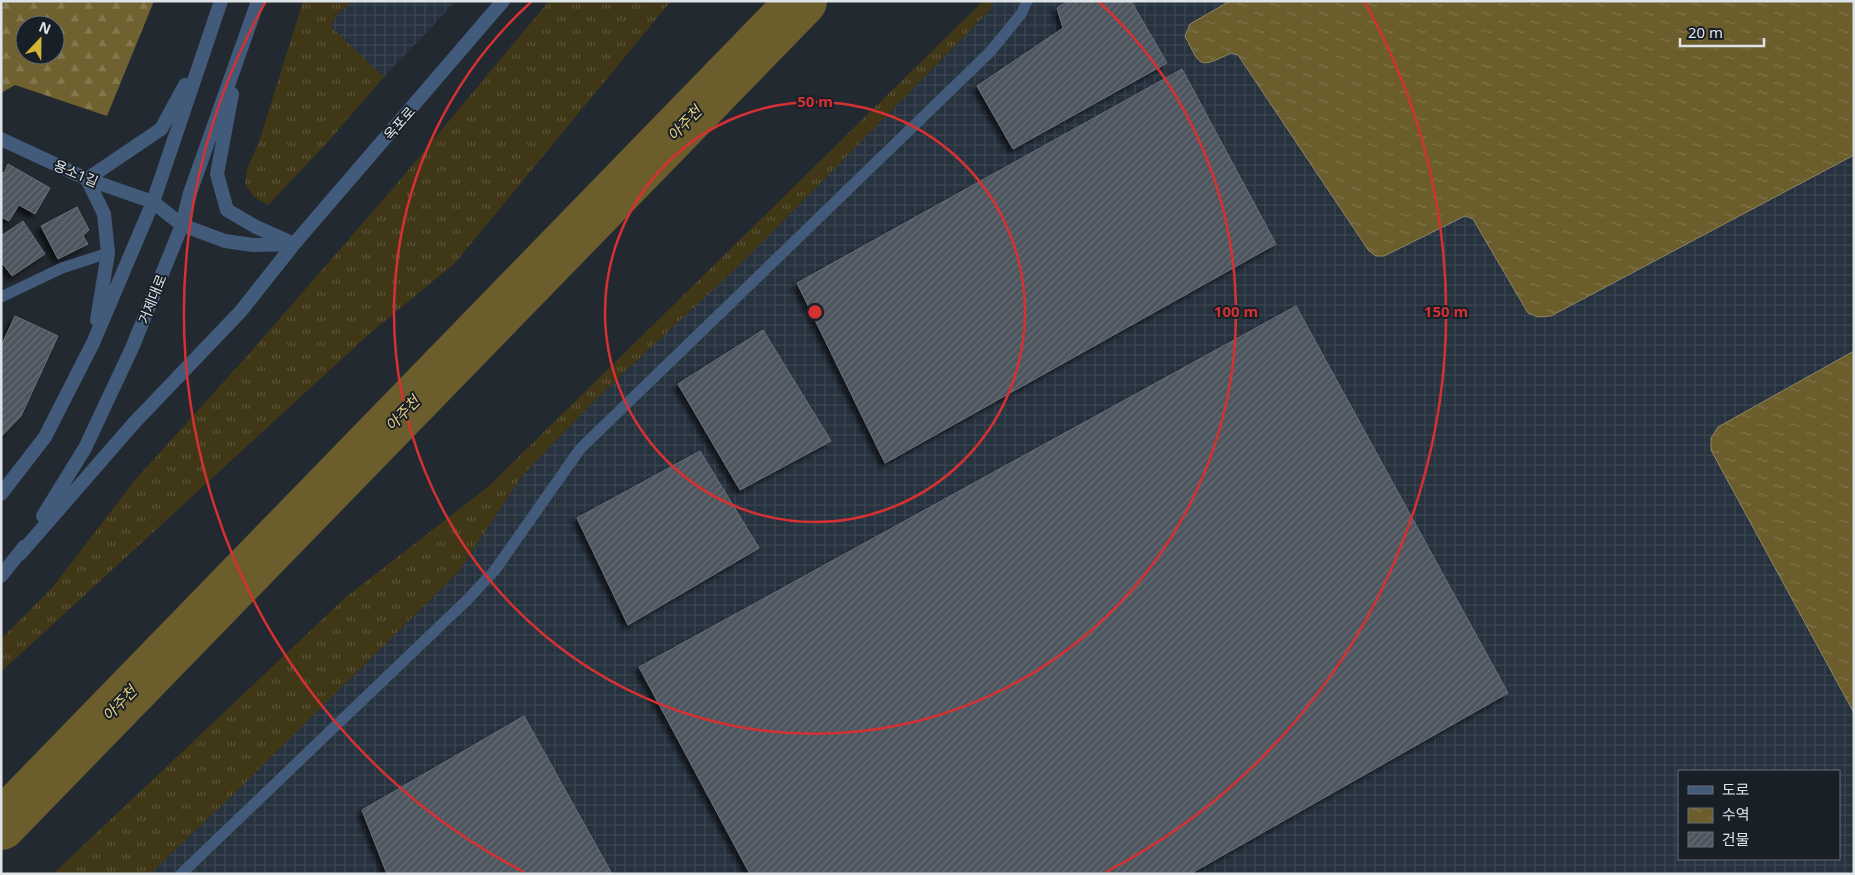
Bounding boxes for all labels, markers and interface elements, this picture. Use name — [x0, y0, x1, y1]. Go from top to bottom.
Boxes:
north arrow — [15, 15, 65, 65]
scale bar — [1680, 15, 1764, 47]
text: N — [36, 17, 54, 38]
text: 20 m — [1688, 22, 1723, 42]
text: 50 m — [797, 91, 833, 111]
water label: 아주천 — [662, 100, 707, 145]
street label: 옥포로 — [379, 102, 419, 144]
street label: 용소1길 — [51, 155, 101, 191]
street label: 거제대로 — [134, 271, 171, 326]
text: 100 m — [1214, 301, 1258, 321]
text: 150 m — [1424, 301, 1468, 321]
centre of rings — [806, 303, 824, 321]
water label: 아주천 — [380, 390, 425, 435]
water label: 아주천 — [97, 680, 142, 725]
legend — [1678, 770, 1840, 860]
text: 도로 — [1722, 779, 1750, 799]
text: 수역 — [1722, 804, 1750, 824]
text: 건물 — [1722, 829, 1750, 849]

